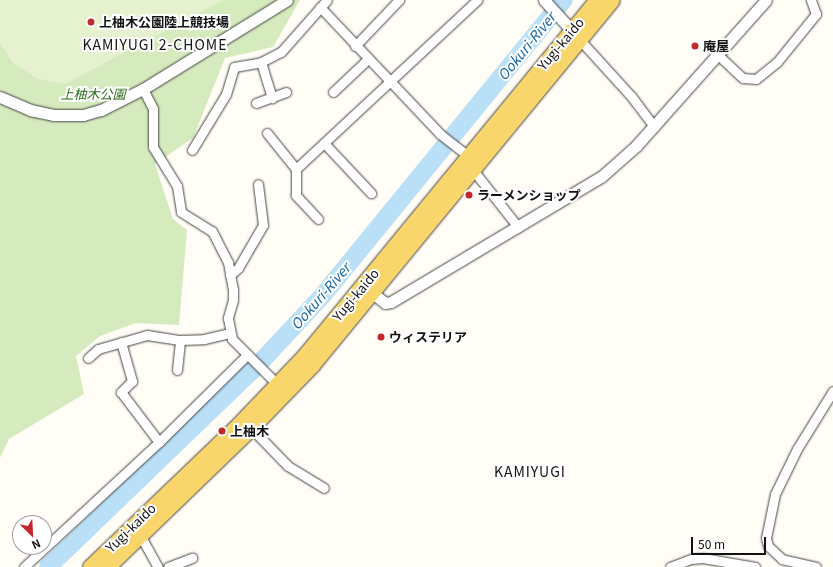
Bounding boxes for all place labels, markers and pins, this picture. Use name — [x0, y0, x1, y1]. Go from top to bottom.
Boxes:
place label: 上柚木公園陸上競技場 — [99, 14, 229, 30]
marker: 上柚木公園陸上競技場 — [86, 17, 96, 27]
place label: 庵屋 — [703, 38, 729, 54]
marker: 庵屋 — [690, 41, 700, 51]
place label: ラーメンショップ — [477, 187, 581, 203]
marker: ラーメンショップ — [464, 190, 474, 200]
place label: ウィステリア — [389, 329, 467, 345]
marker: ウィステリア — [376, 332, 386, 342]
place label: 上柚木 — [230, 423, 269, 439]
marker: 上柚木 — [217, 426, 227, 436]

